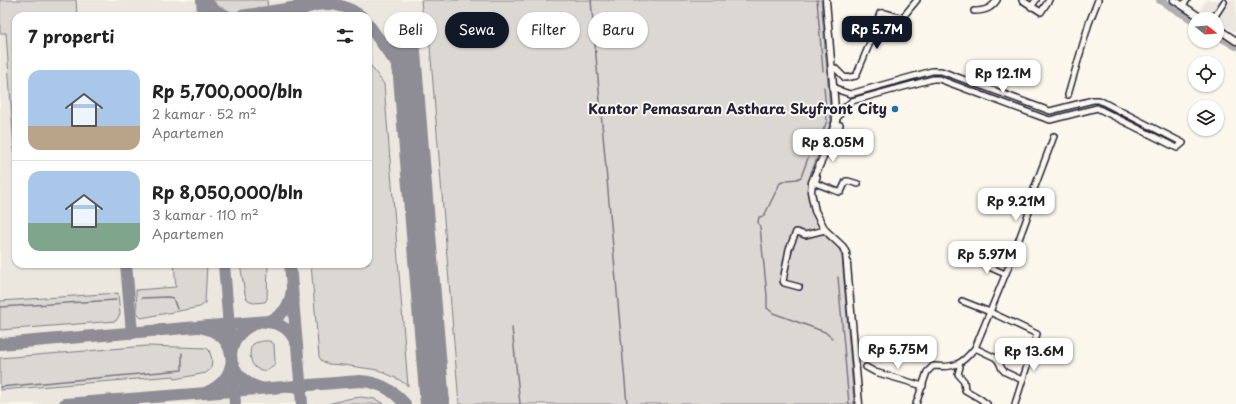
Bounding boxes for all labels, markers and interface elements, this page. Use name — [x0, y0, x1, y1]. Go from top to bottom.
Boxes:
chip: Beli — [384, 12, 437, 48]
chip: Sewa — [445, 12, 509, 48]
chip: Filter — [517, 12, 580, 48]
chip: Baru — [588, 12, 648, 48]
north arrow — [1188, 12, 1224, 48]
map controls — [1188, 12, 1224, 136]
pin: Rp 5.7M — [840, 16, 914, 50]
text: Rp 5.7M — [851, 19, 903, 38]
text: 7 properti — [28, 23, 114, 49]
icon: filters — [334, 25, 356, 47]
button: locate — [1188, 56, 1224, 92]
pin: Rp 12.1M — [962, 60, 1044, 94]
text: Rp 12.1M — [975, 63, 1031, 82]
text: Rp 5,700,000/bln — [152, 78, 303, 104]
icon: home — [60, 86, 108, 134]
place label: Kantor Pemasaran Asthara Skyfront City — [588, 98, 887, 119]
button: layers — [1188, 100, 1224, 136]
text: 2 kamar · 52 m² — [152, 104, 257, 123]
marker: Kantor Pemasaran Asthara Skyfront City — [890, 104, 900, 114]
text: Apartemen — [152, 123, 224, 142]
pin: Rp 8.05M — [792, 129, 874, 163]
text: Rp 8.05M — [802, 132, 864, 151]
text: Rp 8,050,000/bln — [152, 179, 303, 205]
icon: home — [60, 187, 108, 235]
pin: Rp 9.21M — [975, 188, 1057, 222]
text: Rp 9.21M — [987, 191, 1045, 210]
text: 3 kamar · 110 m² — [152, 205, 259, 224]
text: Apartemen — [152, 224, 224, 243]
pin: Rp 5.97M — [946, 241, 1028, 275]
text: Rp 5.97M — [957, 244, 1017, 263]
pin: Rp 5.75M — [857, 336, 939, 370]
pin: Rp 13.6M — [993, 338, 1075, 372]
text: Rp 5.75M — [868, 339, 928, 358]
text: Rp 13.6M — [1004, 341, 1064, 360]

